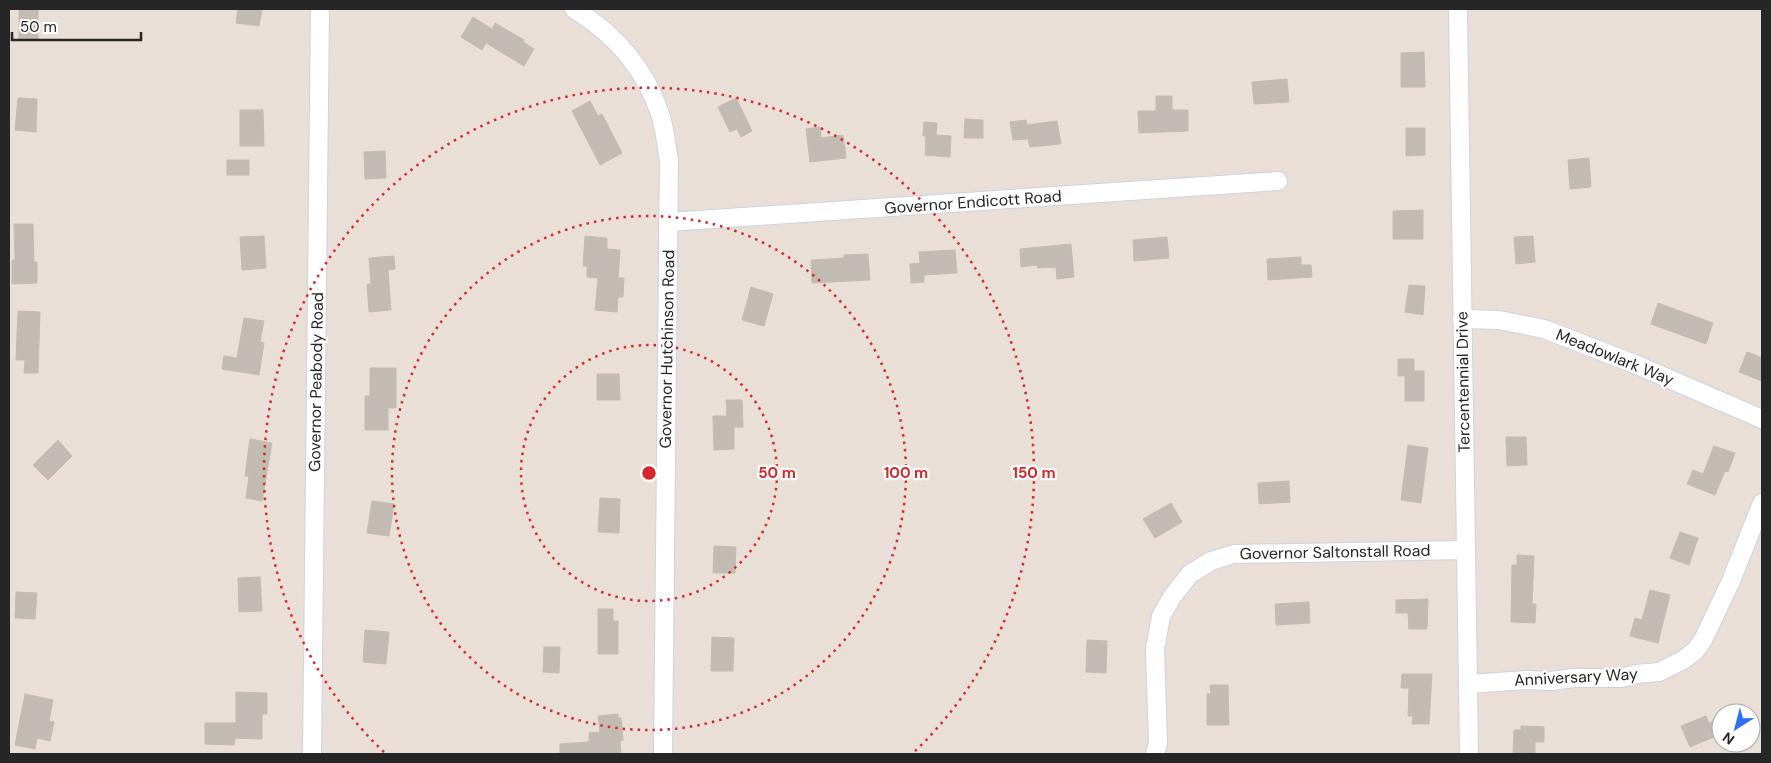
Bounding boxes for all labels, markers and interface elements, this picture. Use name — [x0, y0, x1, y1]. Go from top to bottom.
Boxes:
scale bar — [12, 10, 141, 42]
text: 50 m — [20, 17, 57, 37]
street label: Governor Endicott Road — [884, 185, 1062, 219]
street label: Governor Hutchinson Road — [655, 249, 679, 449]
street label: Governor Peabody Road — [304, 292, 328, 472]
street label: Tercentennial Drive — [1451, 311, 1475, 453]
street label: Meadowlark Way — [1553, 324, 1677, 390]
text: 50 m — [758, 463, 796, 483]
text: 100 m — [884, 463, 928, 483]
text: 150 m — [1013, 463, 1056, 483]
centre of rings — [640, 464, 658, 482]
street label: Governor Saltonstall Road — [1239, 540, 1431, 564]
street label: Anniversary Way — [1514, 663, 1638, 691]
north arrow — [1711, 703, 1761, 753]
text: N — [1719, 728, 1738, 749]

